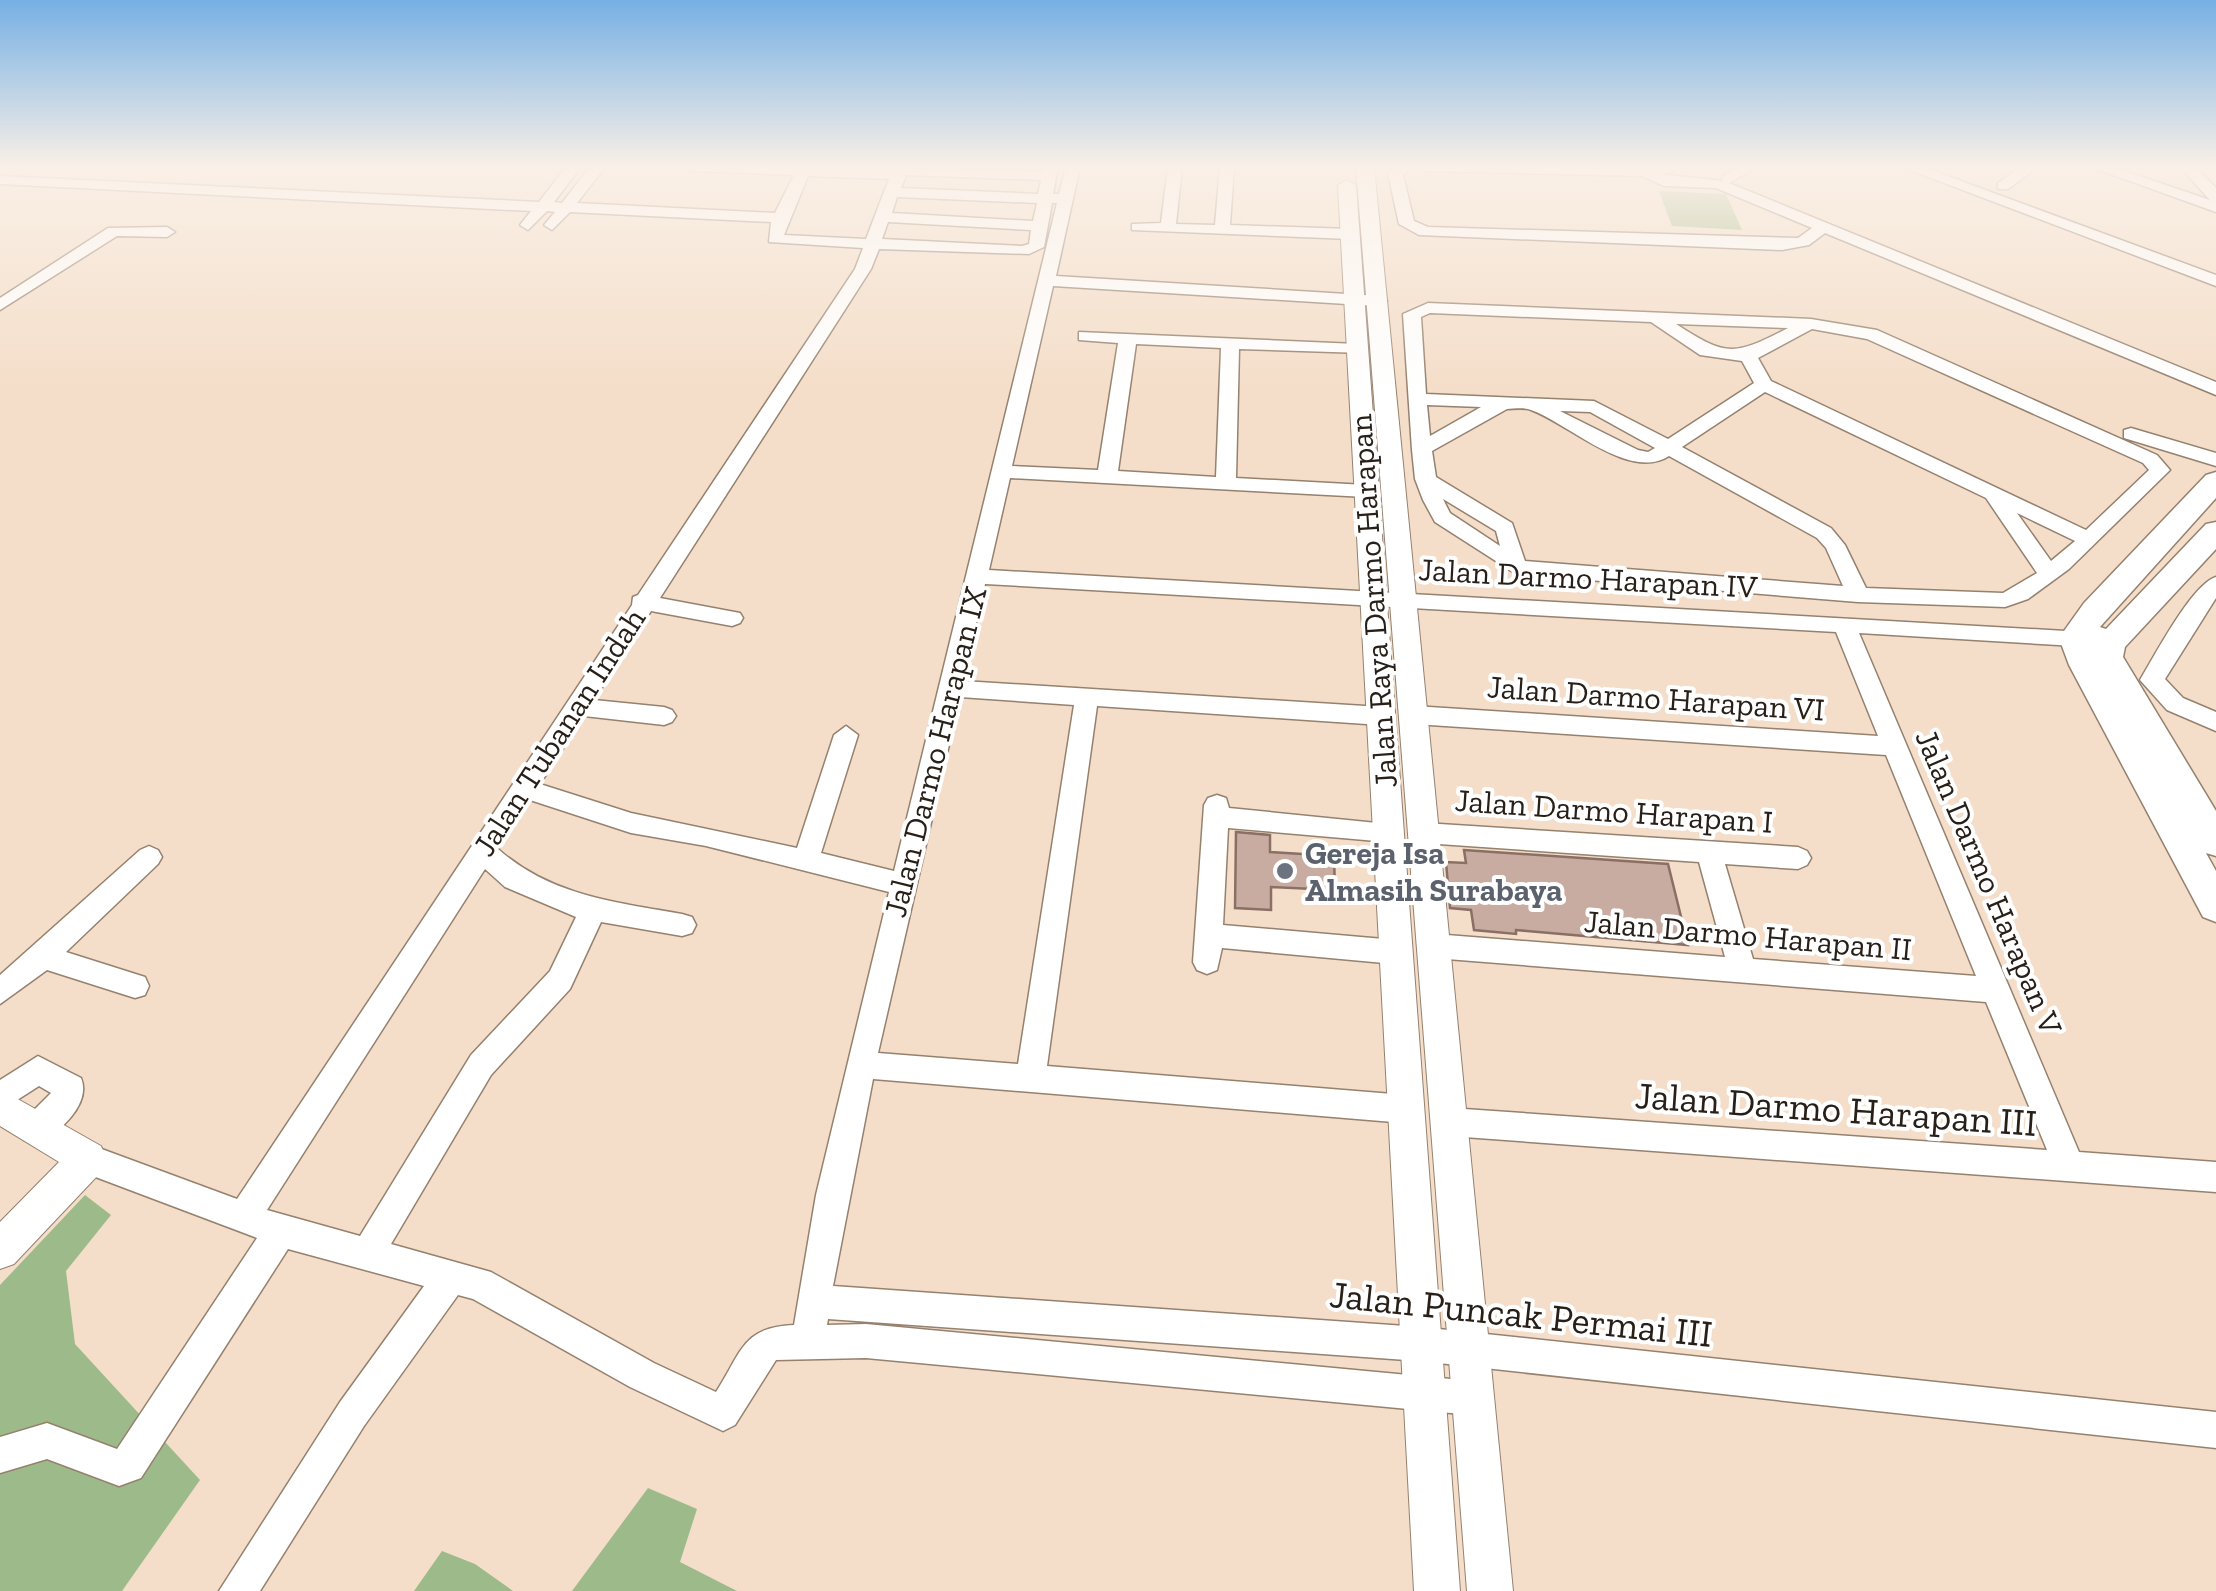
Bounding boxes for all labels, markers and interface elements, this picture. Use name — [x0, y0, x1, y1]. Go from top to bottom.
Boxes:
street label: Jalan Raya Darmo Harapan — [1341, 412, 1405, 789]
street label: Jalan Darmo Harapan IV — [1418, 550, 1759, 606]
street label: Jalan Darmo Harapan IX — [876, 583, 994, 921]
street label: Jalan Tubanan Indah — [465, 601, 653, 863]
street label: Jalan Darmo Harapan VI — [1486, 667, 1826, 729]
street label: Jalan Darmo Harapan V — [1907, 724, 2071, 1041]
street label: Jalan Darmo Harapan I — [1454, 781, 1774, 841]
place label: Gereja Isa Almasih Surabaya — [1305, 834, 1562, 909]
marker: Gereja Isa Almasih Surabaya — [1274, 860, 1296, 882]
street label: Jalan Darmo Harapan II — [1583, 902, 1913, 968]
street label: Jalan Darmo Harapan III — [1634, 1072, 2038, 1146]
street label: Jalan Puncak Permai III — [1327, 1271, 1715, 1357]

